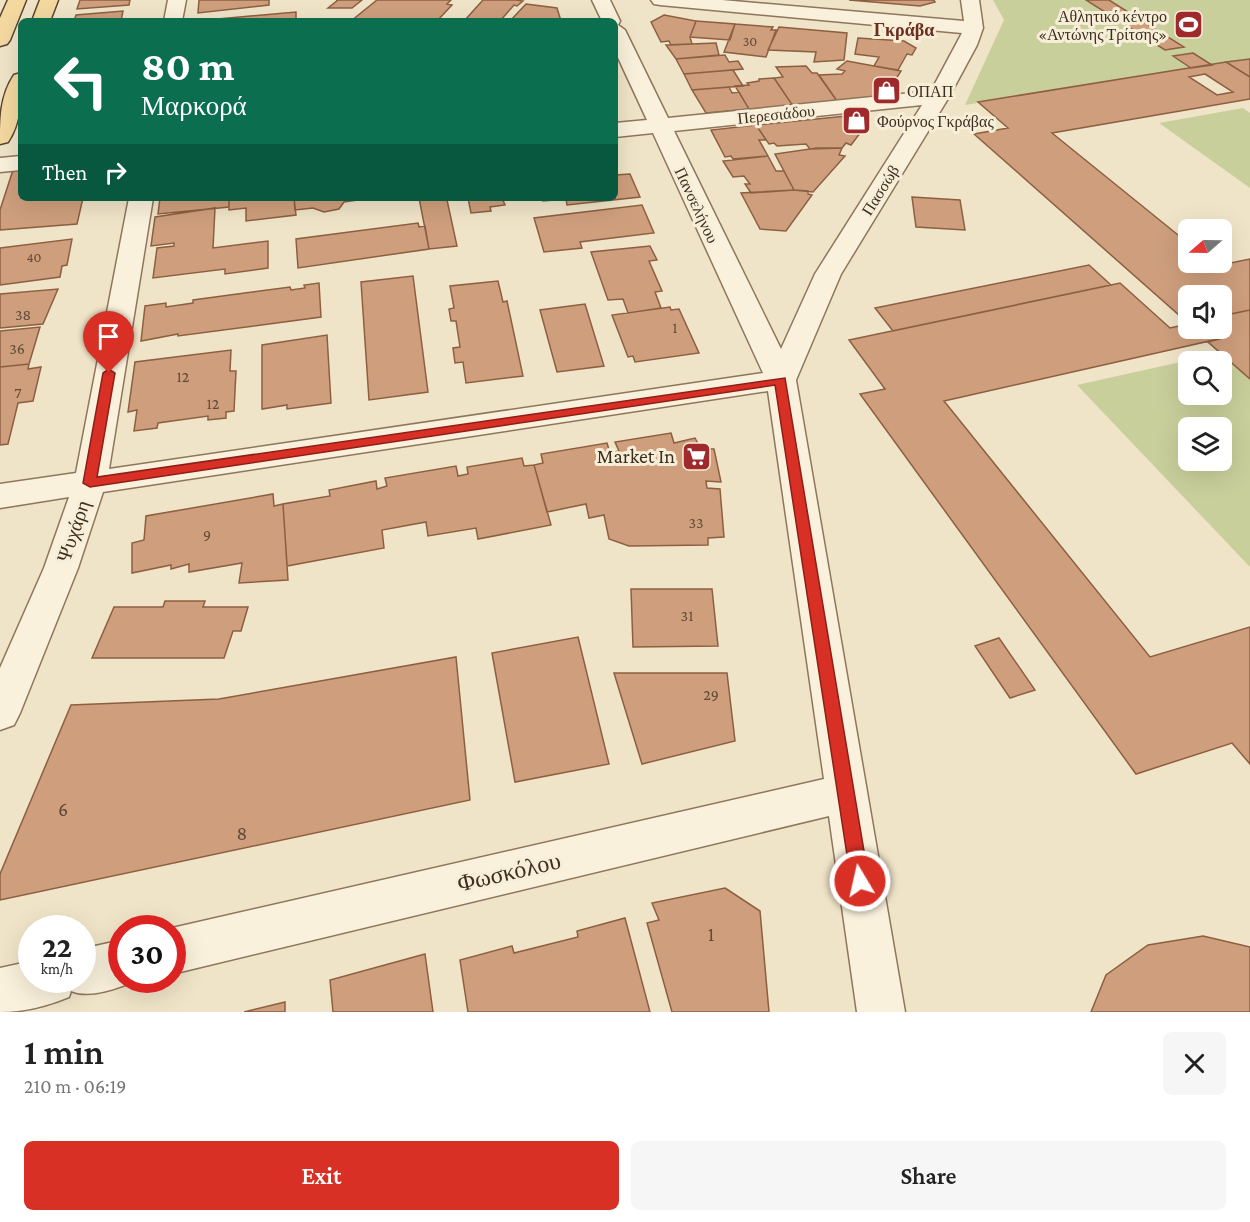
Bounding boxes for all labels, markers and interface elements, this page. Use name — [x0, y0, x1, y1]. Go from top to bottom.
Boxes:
place label: Αθλητικό κέντρο «Αντώνης Τρίτσης» — [1038, 8, 1167, 44]
sports icon: Αθλητικό κέντρο «Αντώνης Τρίτσης» — [1172, 9, 1204, 41]
district label: Γκράβα — [874, 20, 934, 40]
house number: 30 — [743, 33, 757, 49]
icon: left — [42, 42, 120, 120]
text: 80 m — [141, 42, 235, 89]
shop icon: ΟΠΑΠ — [870, 75, 902, 107]
place label: ΟΠΑΠ — [907, 83, 954, 100]
text: Μαρκορά — [141, 91, 247, 121]
street label: Περεσιάδου — [737, 102, 816, 128]
shop icon: Φούρνος Γκράβας — [840, 105, 872, 137]
place label: Φούρνος Γκράβας — [877, 113, 994, 131]
icon: right — [99, 156, 132, 189]
text: Then — [42, 160, 87, 185]
street label: Πασσώβ — [858, 162, 903, 219]
street label: Πανσελήνου — [671, 165, 722, 246]
north arrow — [1178, 219, 1232, 273]
map controls — [1178, 219, 1232, 471]
house number: 40 — [26, 249, 42, 265]
button: sound — [1178, 285, 1232, 339]
house number: 38 — [15, 306, 31, 323]
pin — [83, 311, 134, 373]
house number: 1 — [672, 319, 678, 336]
icon: arrive — [92, 320, 125, 353]
house number: 36 — [9, 340, 25, 357]
button: search — [1178, 351, 1232, 405]
house number: 12 — [177, 368, 190, 385]
house number: 7 — [14, 384, 22, 401]
house number: 12 — [207, 395, 220, 412]
button: layers — [1178, 417, 1232, 471]
supermarket icon: Market In — [680, 440, 712, 472]
place label: Market In — [597, 445, 675, 467]
street label: Ψυχάρη — [52, 497, 95, 565]
house number: 33 — [688, 514, 704, 531]
house number: 9 — [203, 526, 211, 543]
house number: 31 — [681, 607, 693, 624]
house number: 29 — [703, 686, 719, 703]
house number: 6 — [58, 798, 68, 820]
house number: 8 — [237, 822, 247, 844]
street label: Φωσκόλου — [455, 847, 563, 897]
position arrow — [828, 849, 892, 913]
speed limit sign: 30 — [108, 915, 186, 993]
house number: 1 — [708, 923, 714, 945]
text: 22 — [42, 930, 72, 963]
text: km/h — [41, 961, 73, 977]
text: 1 min — [24, 1032, 104, 1072]
button: close — [1163, 1032, 1226, 1095]
text: 210 m · 06:19 — [24, 1075, 126, 1097]
button: Exit — [24, 1141, 619, 1210]
button: Share — [631, 1141, 1226, 1210]

